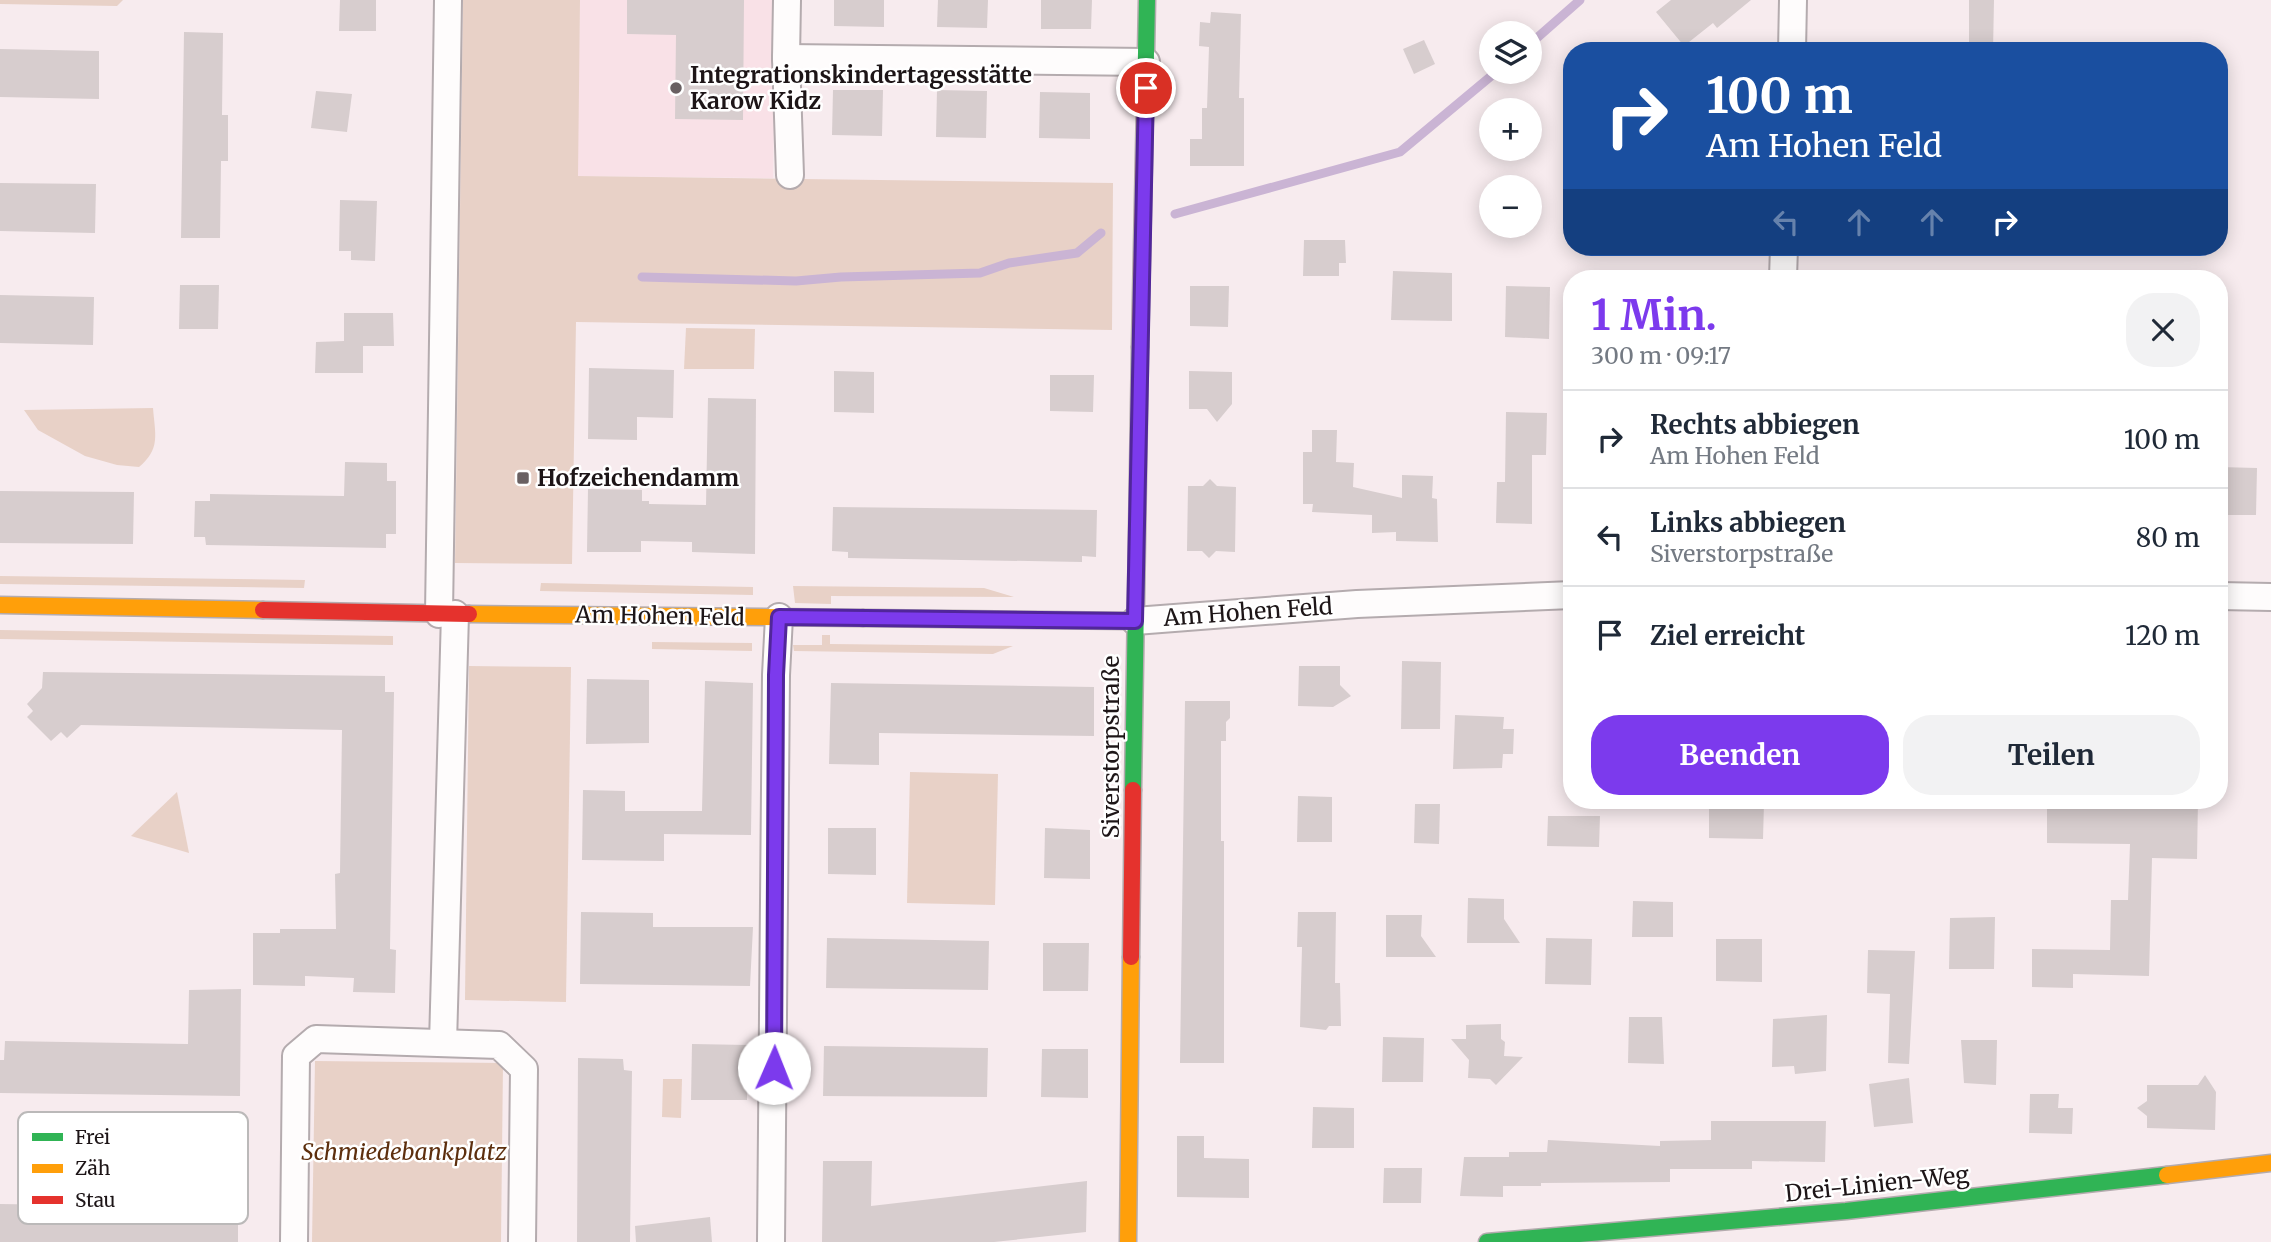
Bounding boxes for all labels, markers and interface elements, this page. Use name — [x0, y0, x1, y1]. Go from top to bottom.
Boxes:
map controls — [1479, 21, 1542, 238]
button: layers — [1479, 21, 1542, 84]
pin — [1116, 58, 1176, 118]
place label: Integrationskindertagesstätte Karow Kidz — [690, 60, 1032, 115]
text: 100 m — [1706, 65, 1853, 126]
icon: arrive — [1127, 69, 1165, 107]
icon: right — [1591, 70, 1682, 161]
marker: Integrationskindertagesstätte Karow Kidz — [668, 80, 684, 96]
button: + — [1479, 98, 1542, 161]
text: Am Hohen Feld — [1706, 126, 1942, 166]
button: − — [1479, 175, 1542, 238]
icon: left — [1767, 203, 1805, 241]
icon: ahead — [1840, 203, 1878, 241]
icon: ahead — [1913, 203, 1951, 241]
icon: right — [1986, 203, 2024, 241]
text: 1 Min. — [1591, 289, 1717, 341]
button: close — [2126, 293, 2200, 367]
text: 300 m · 09:17 — [1591, 341, 1731, 370]
text: Rechts abbiegen — [1650, 408, 1860, 441]
icon: right — [1591, 420, 1629, 458]
text: 100 m — [2124, 423, 2200, 456]
text: Am Hohen Feld — [1650, 441, 1820, 470]
place label: Hofzeichendamm — [537, 463, 739, 492]
marker: Hofzeichendamm — [515, 470, 531, 486]
text: Links abbiegen — [1650, 506, 1846, 539]
icon: left — [1591, 518, 1629, 556]
text: 80 m — [2136, 521, 2200, 554]
text: Siverstorpstraße — [1650, 539, 1833, 568]
street label: Am Hohen Feld — [1161, 591, 1334, 632]
street label: Am Hohen Feld — [574, 600, 745, 631]
icon: arrive — [1591, 616, 1629, 654]
text: Ziel erreicht — [1650, 619, 1805, 652]
text: 120 m — [2125, 619, 2200, 652]
street label: Siverstorpstraße — [1096, 655, 1125, 839]
button: Beenden — [1591, 715, 1889, 795]
button: Teilen — [1903, 715, 2200, 795]
position arrow — [737, 1031, 811, 1105]
legend — [18, 1112, 248, 1224]
text: Frei — [75, 1125, 110, 1149]
park label: Schmiedebankplatz — [301, 1137, 507, 1166]
text: Zäh — [75, 1156, 111, 1180]
street label: Drei-Linien-Weg — [1783, 1159, 1971, 1208]
text: Stau — [75, 1188, 116, 1212]

